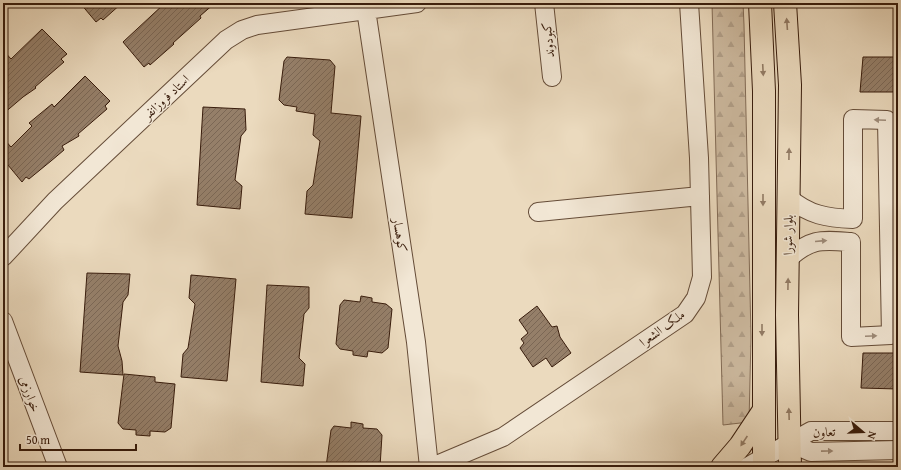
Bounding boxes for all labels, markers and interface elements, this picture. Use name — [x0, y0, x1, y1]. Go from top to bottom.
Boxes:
one-way arrow — [783, 18, 790, 30]
street label: کبودوند — [537, 21, 559, 59]
one-way arrow — [759, 64, 766, 76]
street label: استاد فروزانفر — [137, 70, 194, 125]
one-way arrow — [874, 116, 886, 123]
one-way arrow — [786, 147, 792, 160]
one-way arrow — [760, 194, 766, 207]
street label: کوهسار — [388, 215, 412, 254]
street label: بلوار شورا — [778, 215, 798, 255]
one-way arrow — [815, 238, 827, 245]
one-way arrow — [785, 277, 791, 290]
street label: ملک الشعرا — [635, 305, 689, 351]
one-way arrow — [759, 324, 765, 337]
one-way arrow — [865, 332, 877, 339]
street label: خوارزمی — [15, 373, 45, 415]
one-way arrow — [786, 407, 792, 420]
north arrow — [843, 412, 883, 452]
street label: تعاون — [812, 422, 837, 442]
scale bar — [20, 426, 136, 452]
text: N — [863, 429, 881, 442]
text: 50 m — [26, 431, 50, 448]
one-way arrow — [740, 436, 748, 446]
one-way arrow — [821, 448, 833, 455]

